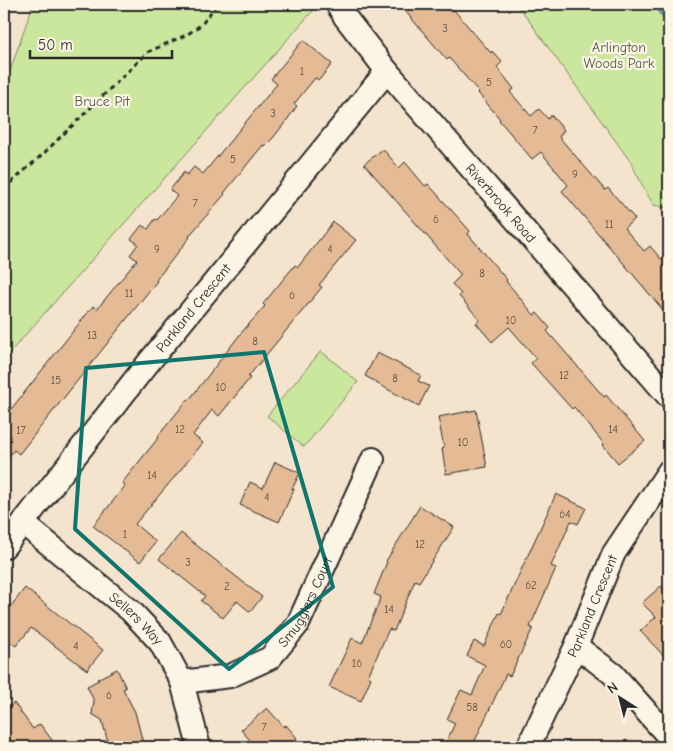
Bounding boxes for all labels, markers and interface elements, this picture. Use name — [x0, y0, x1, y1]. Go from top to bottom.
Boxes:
house number: 3 — [442, 22, 448, 35]
scale bar — [30, 28, 172, 60]
text: 50 m — [38, 36, 73, 54]
park label: Arlington Woods Park — [583, 39, 655, 72]
house number: 1 — [300, 65, 304, 78]
house number: 5 — [486, 76, 492, 89]
park label: Bruce Pit — [75, 93, 130, 110]
house number: 3 — [270, 107, 276, 120]
house number: 7 — [532, 124, 538, 137]
house number: 5 — [230, 153, 236, 166]
street label: Riverbrook Road — [462, 160, 540, 246]
house number: 9 — [572, 168, 578, 181]
house number: 7 — [192, 197, 198, 210]
house number: 6 — [433, 213, 439, 226]
house number: 11 — [605, 218, 613, 231]
house number: 9 — [154, 243, 160, 256]
house number: 4 — [327, 243, 333, 256]
street label: Parkland Crescent — [152, 260, 235, 356]
house number: 8 — [479, 267, 485, 280]
house number: 11 — [125, 287, 133, 300]
house number: 6 — [289, 289, 295, 302]
house number: 10 — [505, 314, 517, 327]
house number: 13 — [87, 329, 97, 342]
house number: 8 — [252, 335, 258, 348]
house number: 12 — [559, 369, 569, 382]
house number: 8 — [392, 372, 398, 385]
house number: 15 — [51, 374, 61, 387]
house number: 10 — [215, 381, 227, 394]
house number: 12 — [175, 423, 185, 436]
house number: 14 — [608, 423, 618, 436]
house number: 17 — [16, 424, 26, 437]
house number: 10 — [457, 436, 469, 449]
house number: 14 — [147, 469, 157, 482]
house number: 4 — [264, 491, 270, 504]
house number: 64 — [559, 508, 571, 521]
house number: 1 — [123, 528, 127, 541]
house number: 12 — [415, 538, 425, 551]
street label: Parkland Crescent — [564, 552, 622, 660]
street label: Smugglers Court — [274, 553, 337, 651]
house number: 3 — [185, 556, 191, 569]
house number: 62 — [525, 579, 537, 592]
house number: 2 — [224, 580, 230, 593]
street label: Sellers Way — [105, 589, 167, 649]
house number: 14 — [384, 603, 394, 616]
house number: 60 — [500, 638, 512, 651]
house number: 4 — [73, 640, 79, 653]
house number: 16 — [352, 657, 362, 670]
north arrow — [596, 674, 646, 724]
text: N — [604, 678, 621, 697]
house number: 6 — [106, 689, 112, 702]
house number: 58 — [466, 701, 478, 714]
house number: 7 — [261, 721, 267, 734]

